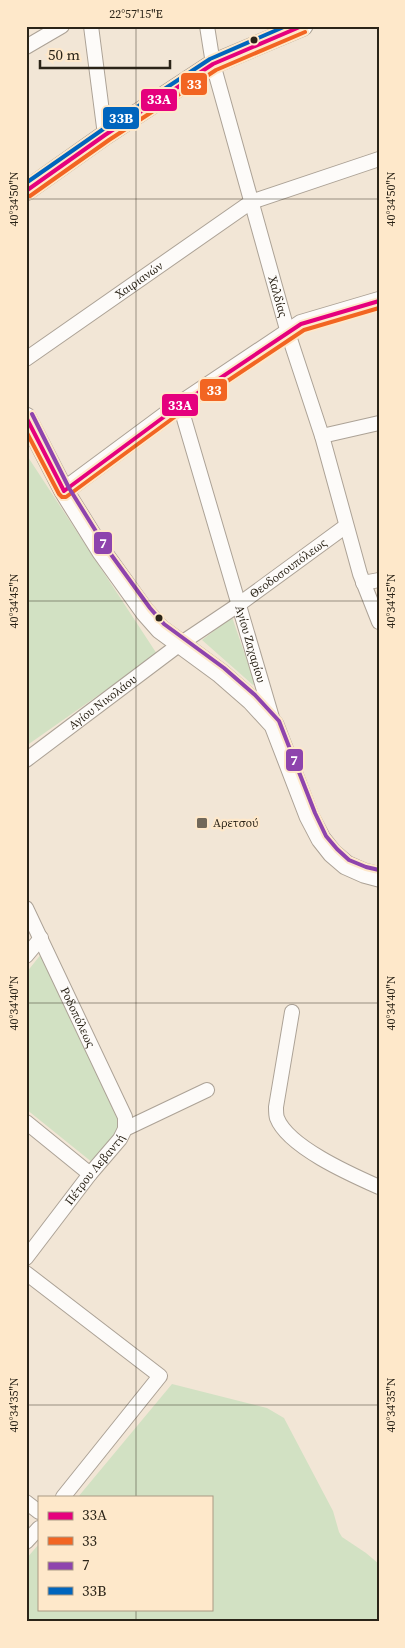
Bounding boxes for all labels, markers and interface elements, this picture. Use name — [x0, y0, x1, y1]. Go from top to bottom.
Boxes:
text: 22°57'15"E — [109, 6, 163, 22]
unlabelled marker — [249, 35, 259, 45]
scale bar — [40, 38, 170, 70]
text: 50 m — [48, 44, 80, 65]
line badge: 33 — [180, 72, 208, 96]
text: 33 — [186, 74, 202, 94]
line badge: 33A — [140, 88, 178, 112]
text: 33A — [147, 89, 172, 109]
line badge: 33Β — [102, 106, 140, 130]
text: 33Β — [109, 108, 133, 128]
text: 40°34'50"N — [6, 171, 22, 227]
text: 40°34'50"N — [383, 171, 399, 227]
street label: Χαιριανών — [112, 258, 166, 302]
street label: Χαλδίας — [264, 274, 291, 320]
line badge: 33 — [199, 378, 228, 402]
text: 33 — [206, 380, 222, 400]
line badge: 33A — [161, 393, 199, 417]
text: 33A — [168, 395, 193, 415]
line badge: 7 — [93, 531, 113, 555]
text: 7 — [99, 533, 107, 553]
street label: Θεοδοσουπόλεως — [247, 534, 330, 602]
text: 40°34'45"N — [6, 573, 22, 629]
text: 40°34'45"N — [383, 573, 399, 629]
street label: Αγίου Ζαχαρίου — [231, 603, 269, 684]
unlabelled marker — [154, 613, 164, 623]
street label: Αγίου Νικολάου — [65, 671, 140, 733]
line badge: 7 — [285, 748, 304, 772]
text: 7 — [290, 750, 298, 770]
place label: Αρετσού — [213, 815, 258, 831]
marker: Αρετσού — [195, 816, 209, 830]
text: 40°34'40"N — [6, 975, 22, 1031]
text: 40°34'40"N — [383, 975, 399, 1031]
street label: Ροδοπόλεως — [57, 984, 99, 1051]
street label: Πέτρου Λεβαντή — [61, 1132, 129, 1208]
text: 40°34'35"N — [6, 1377, 22, 1433]
text: 40°34'35"N — [383, 1377, 399, 1433]
legend — [38, 1496, 212, 1610]
text: 33A — [82, 1504, 107, 1525]
text: 33 — [82, 1530, 97, 1551]
text: 7 — [82, 1554, 90, 1575]
text: 33Β — [82, 1580, 106, 1601]

